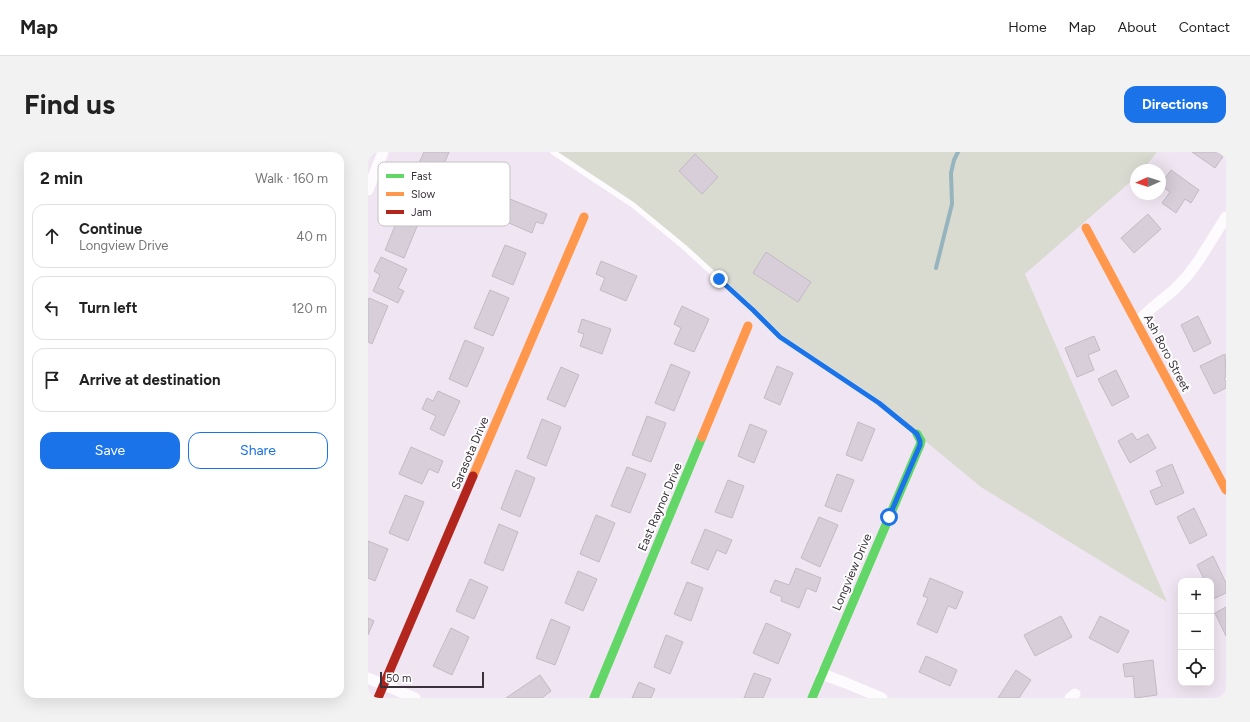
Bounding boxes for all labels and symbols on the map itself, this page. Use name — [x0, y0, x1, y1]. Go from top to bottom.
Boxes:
legend — [378, 162, 510, 226]
north arrow — [1130, 164, 1166, 200]
text: Fast — [411, 170, 432, 183]
text: Slow — [411, 188, 435, 201]
text: Jam — [411, 206, 432, 219]
route end — [710, 270, 728, 288]
street label: Ash Boro Street — [1141, 312, 1193, 394]
street label: Sarasota Drive — [448, 414, 492, 491]
street label: East Raynor Drive — [635, 460, 685, 553]
route start — [880, 508, 898, 526]
street label: Longview Drive — [829, 531, 875, 613]
scale bar — [380, 670, 484, 689]

